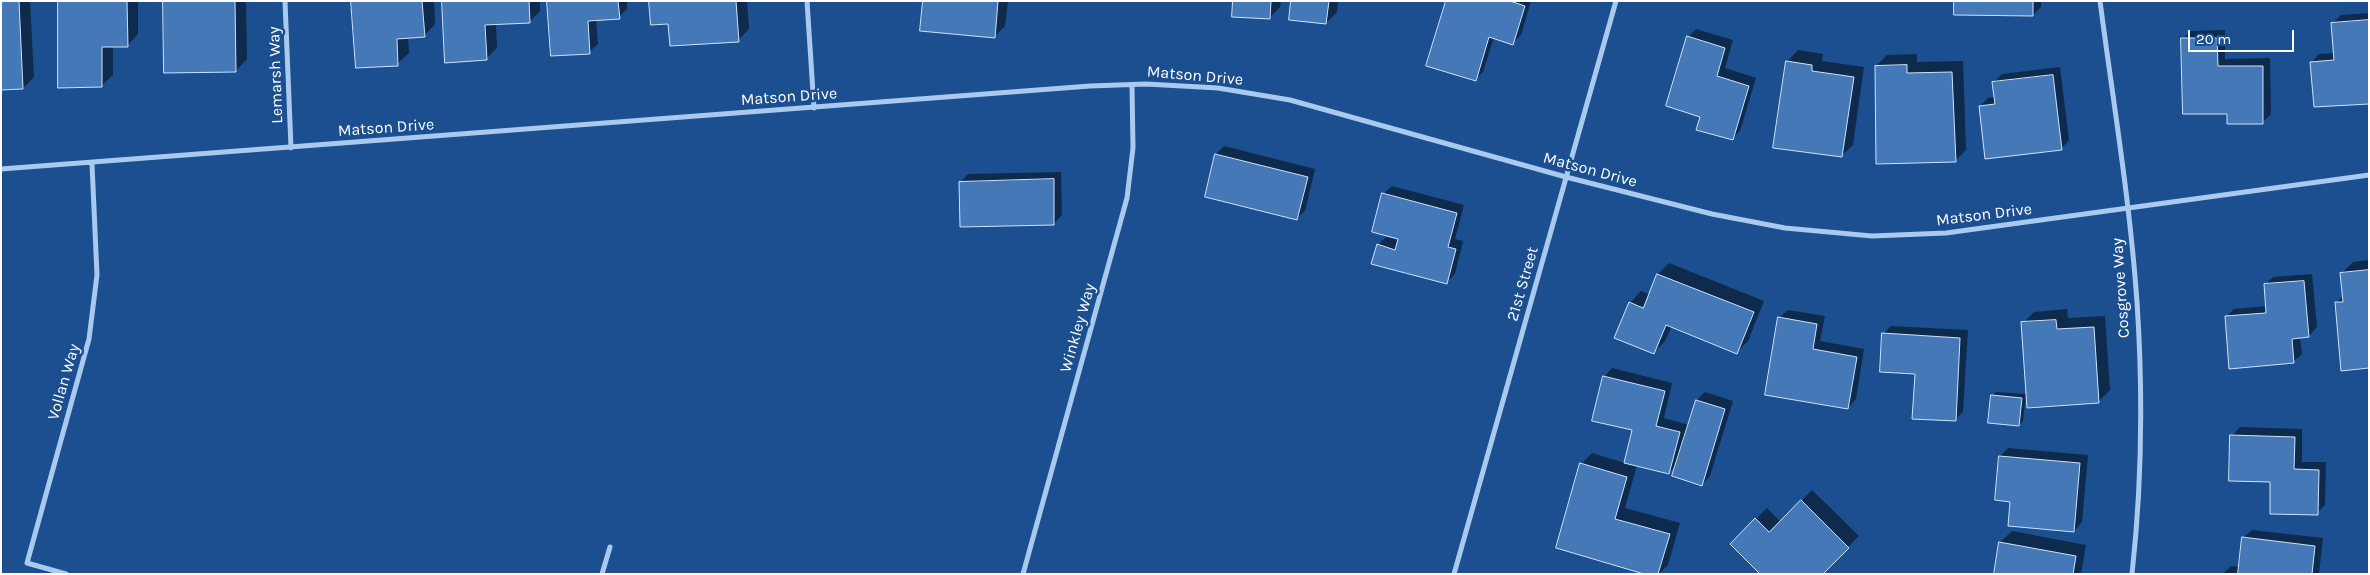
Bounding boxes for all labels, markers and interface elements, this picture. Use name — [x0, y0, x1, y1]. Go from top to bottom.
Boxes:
scale bar — [2190, 20, 2296, 52]
street label: Lemarsh Way — [265, 26, 287, 124]
text: 20 m — [2196, 30, 2231, 48]
street label: Matson Drive — [1146, 62, 1244, 90]
street label: Matson Drive — [740, 84, 838, 110]
street label: Matson Drive — [337, 115, 435, 141]
street label: Matson Drive — [1541, 148, 1639, 192]
street label: Matson Drive — [1935, 200, 2033, 230]
street label: Cosgrove Way — [2108, 237, 2134, 339]
street label: 21st Street — [1503, 244, 1543, 324]
street label: Winkley Way — [1056, 281, 1100, 375]
street label: Vollan Way — [44, 342, 84, 422]

